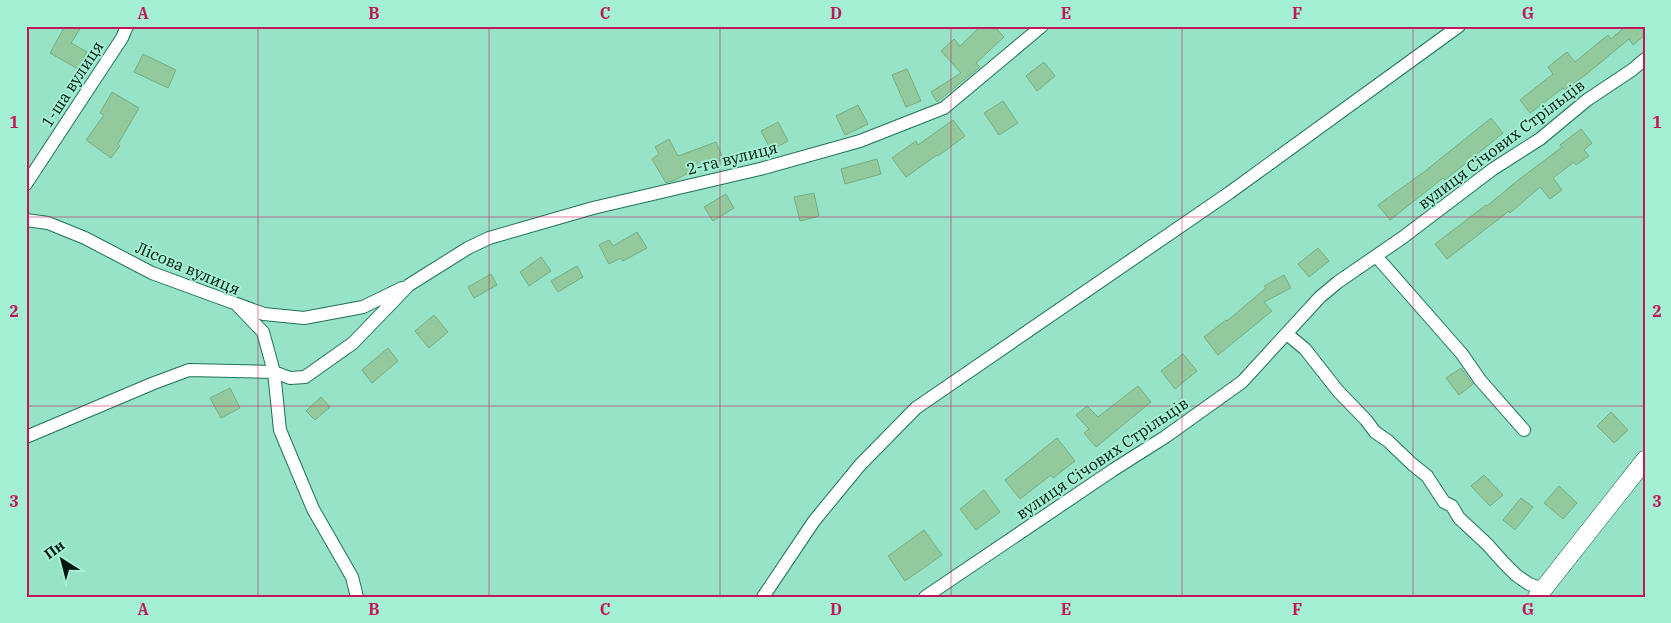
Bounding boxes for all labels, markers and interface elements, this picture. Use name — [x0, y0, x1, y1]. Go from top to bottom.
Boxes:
text: A — [137, 3, 149, 23]
text: B — [368, 3, 380, 23]
text: C — [600, 3, 610, 23]
text: D — [830, 3, 842, 23]
text: E — [1061, 3, 1071, 23]
text: F — [1292, 3, 1302, 23]
text: G — [1522, 3, 1534, 23]
street label: 1-ша вулиця — [37, 37, 107, 131]
street label: вулиця Січових Стрільців — [1414, 75, 1588, 213]
text: 1 — [9, 112, 19, 132]
text: 1 — [1652, 112, 1662, 132]
street label: 2-га вулиця — [684, 137, 780, 179]
street label: Лісова вулиця — [133, 237, 243, 299]
text: 2 — [9, 301, 19, 321]
text: 2 — [1652, 301, 1662, 321]
street label: вулиця Січових Стрільців — [1012, 393, 1192, 523]
text: 3 — [9, 491, 19, 511]
text: 3 — [1652, 491, 1662, 511]
north arrow — [38, 536, 88, 586]
text: Пн — [41, 536, 68, 563]
text: A — [137, 599, 149, 619]
text: B — [368, 599, 380, 619]
text: C — [600, 599, 610, 619]
text: D — [830, 599, 842, 619]
text: E — [1061, 599, 1071, 619]
text: F — [1292, 599, 1302, 619]
text: G — [1522, 599, 1534, 619]

